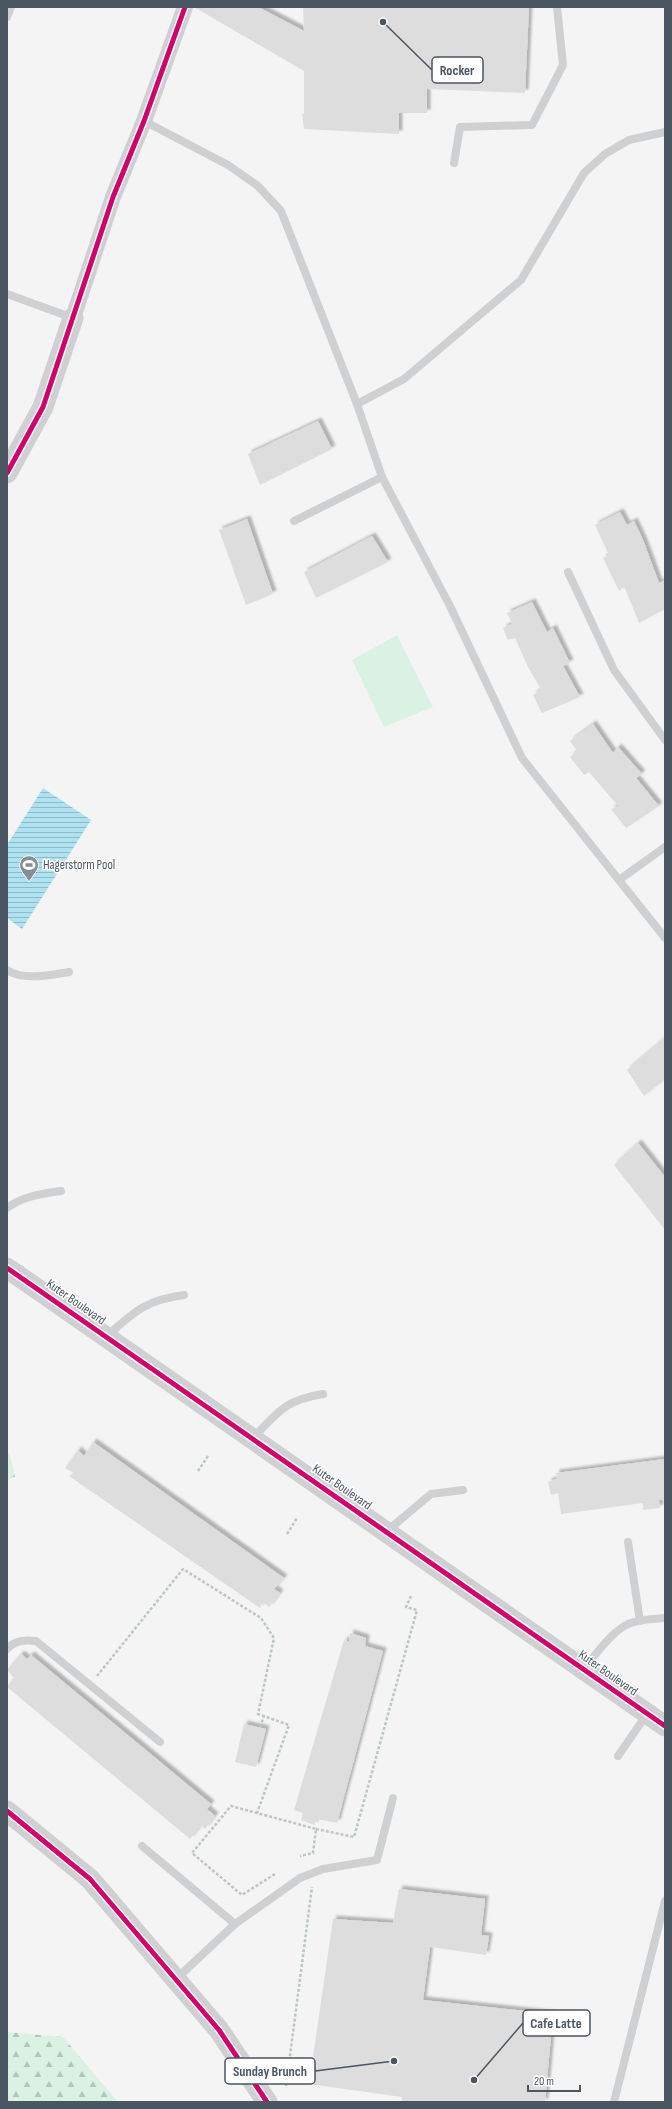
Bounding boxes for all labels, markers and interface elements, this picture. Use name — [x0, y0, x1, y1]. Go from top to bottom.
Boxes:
callout: Rocker — [432, 57, 483, 83]
text: Rocker — [440, 62, 475, 79]
sports icon: Hagerstorm Pool — [18, 854, 40, 882]
place label: Hagerstorm Pool — [43, 857, 115, 873]
street label: Kuter Boulevard — [43, 1276, 109, 1328]
street label: Kuter Boulevard — [309, 1461, 375, 1513]
street label: Kuter Boulevard — [575, 1647, 641, 1699]
callout: Cafe Latte — [523, 2010, 590, 2036]
text: Cafe Latte — [530, 2015, 582, 2032]
callout: Sunday Brunch — [225, 2058, 315, 2084]
text: Sunday Brunch — [233, 2063, 307, 2080]
scale bar — [528, 2067, 580, 2093]
text: 20 m — [534, 2074, 554, 2089]

